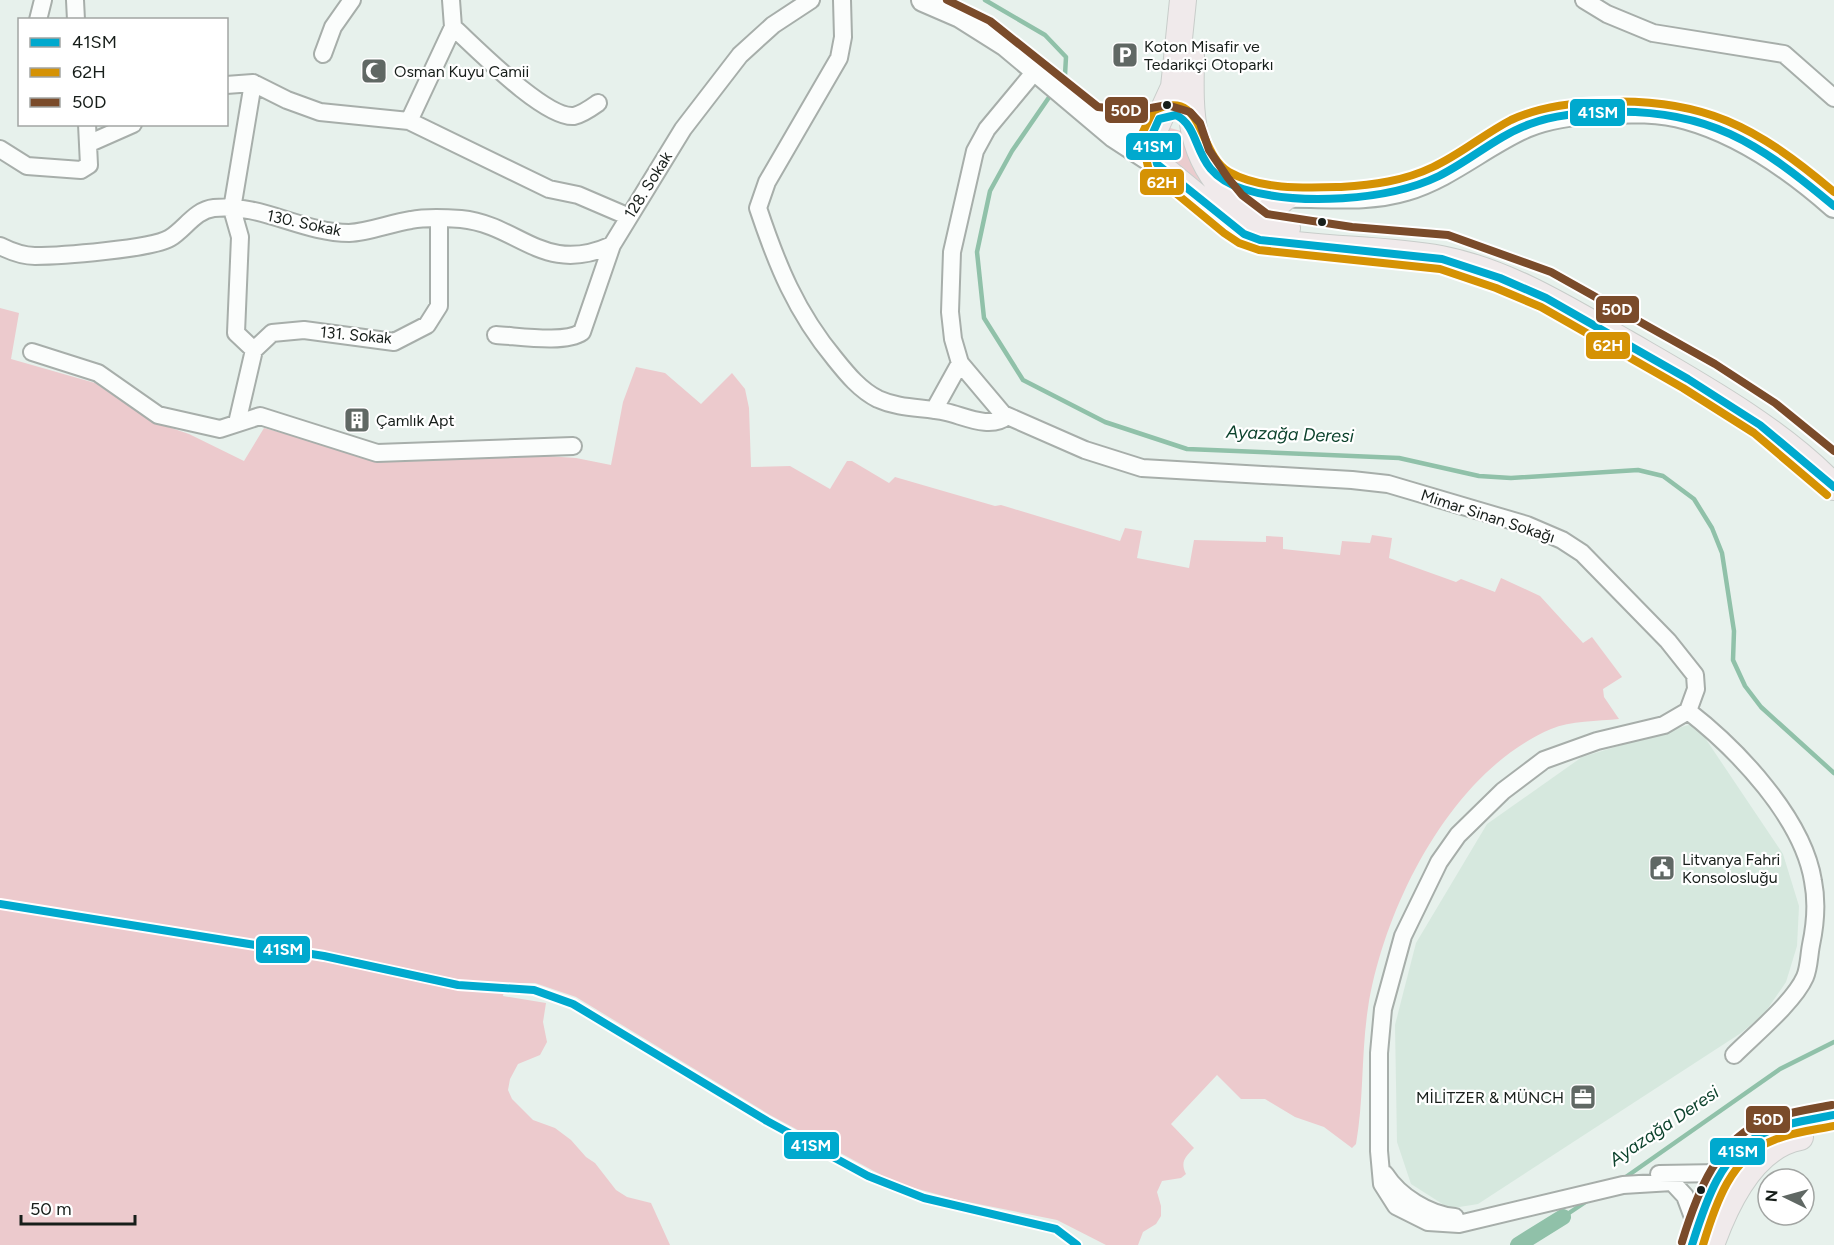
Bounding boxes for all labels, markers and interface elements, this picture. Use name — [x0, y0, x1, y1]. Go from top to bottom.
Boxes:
legend — [18, 18, 228, 126]
text: 41SM — [72, 31, 117, 53]
place label: Koton Misafir ve Tedarikçi Otoparkı — [1144, 37, 1273, 74]
parking icon: Koton Misafir ve Tedarikçi Otoparkı — [1110, 40, 1140, 70]
mosque icon: Osman Kuyu Camii — [359, 56, 389, 86]
text: 62H — [72, 61, 106, 83]
place label: Osman Kuyu Camii — [394, 62, 529, 81]
text: 50D — [72, 91, 106, 113]
line badge: 50D — [1104, 96, 1149, 124]
line badge: 41SM — [1569, 98, 1626, 127]
unlabelled marker — [1161, 99, 1173, 111]
text: 50D — [1111, 101, 1141, 120]
text: 41SM — [1578, 103, 1618, 122]
line badge: 41SM — [1125, 132, 1182, 161]
text: 41SM — [1133, 137, 1173, 156]
street label: 128. Sokak — [620, 148, 676, 222]
line badge: 62H — [1139, 168, 1185, 196]
text: 62H — [1147, 173, 1177, 192]
street label: 130. Sokak — [265, 206, 343, 240]
unlabelled marker — [1316, 216, 1328, 228]
line badge: 50D — [1595, 295, 1640, 324]
text: 50D — [1602, 300, 1632, 319]
street label: 131. Sokak — [319, 322, 393, 348]
line badge: 62H — [1585, 331, 1631, 360]
text: 62H — [1593, 336, 1623, 355]
building icon: Çamlık Apt — [342, 405, 372, 435]
place label: Çamlık Apt — [376, 411, 455, 430]
water label: Ayazağa Deresi — [1225, 421, 1355, 447]
street label: Mimar Sinan Sokağı — [1419, 485, 1557, 547]
place label: Litvanya Fahri Konsolosluğu — [1682, 850, 1780, 887]
public building icon: Litvanya Fahri Konsolosluğu — [1647, 853, 1677, 883]
line badge: 41SM — [255, 935, 311, 964]
text: 41SM — [263, 940, 303, 959]
water label: Ayazağa Deresi — [1604, 1081, 1724, 1171]
office icon: MİLİTZER & MÜNCH — [1568, 1082, 1598, 1112]
place label: MİLİTZER & MÜNCH — [1416, 1088, 1564, 1107]
line badge: 50D — [1745, 1105, 1791, 1134]
text: 50D — [1753, 1110, 1783, 1129]
line badge: 41SM — [783, 1131, 840, 1160]
text: 41SM — [791, 1136, 831, 1155]
line badge: 41SM — [1709, 1137, 1766, 1166]
text: 41SM — [1718, 1142, 1758, 1161]
north arrow — [1756, 1167, 1816, 1227]
unlabelled marker — [1695, 1184, 1707, 1196]
scale bar — [21, 1188, 135, 1226]
text: N — [1762, 1189, 1782, 1203]
text: 50 m — [30, 1198, 72, 1220]

